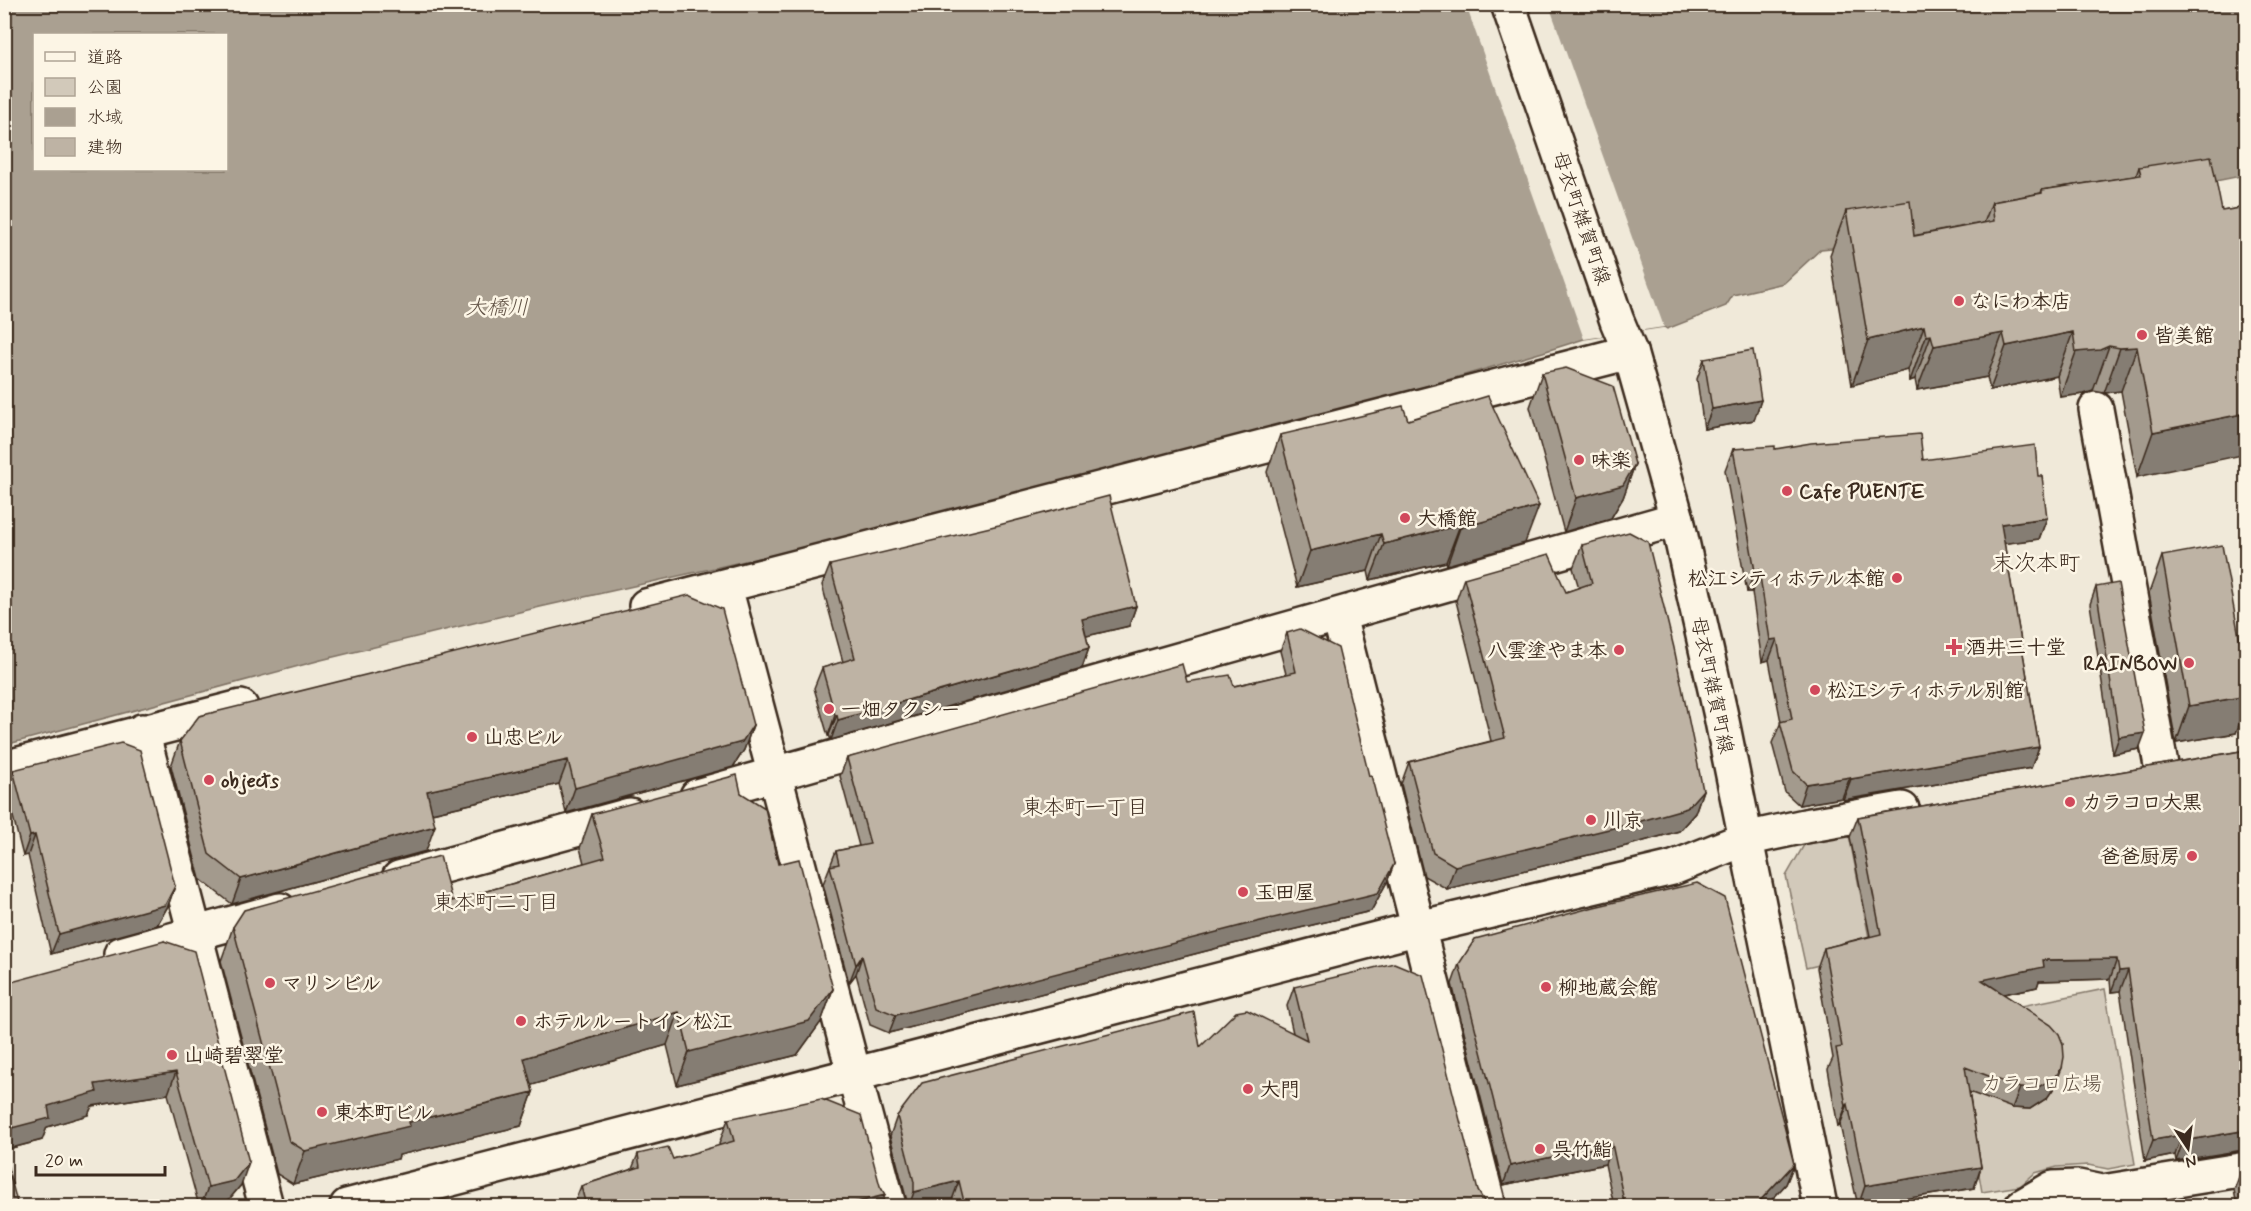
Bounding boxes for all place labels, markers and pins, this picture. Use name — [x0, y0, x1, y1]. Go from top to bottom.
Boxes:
place label: なにわ本店 — [1971, 289, 2071, 316]
marker: なにわ本店 — [1952, 294, 1966, 308]
place label: 皆美館 — [2154, 323, 2214, 350]
marker: 皆美館 — [2135, 328, 2149, 342]
place label: 味楽 — [1591, 448, 1631, 475]
marker: 味楽 — [1572, 453, 1586, 467]
place label: Cafe PUENTE — [1799, 479, 1926, 506]
marker: Cafe PUENTE — [1780, 484, 1794, 498]
place label: 大橋館 — [1417, 506, 1477, 533]
marker: 大橋館 — [1398, 511, 1412, 525]
place label: 松江シティホテル本館 — [1687, 566, 1885, 593]
marker: 松江シティホテル本館 — [1890, 571, 1904, 585]
place label: 酒井三十堂 — [1966, 635, 2066, 662]
place label: 八雲塗やま本 — [1487, 638, 1607, 665]
marker: 酒井三十堂 — [1947, 640, 1961, 654]
marker: 八雲塗やま本 — [1612, 643, 1626, 657]
place label: RAINBOW — [2083, 651, 2177, 678]
marker: RAINBOW — [2182, 656, 2196, 670]
place label: 松江シティホテル別館 — [1827, 678, 2025, 705]
marker: 松江シティホテル別館 — [1808, 683, 1822, 697]
place label: 一畑タクシー — [841, 697, 961, 724]
marker: 一畑タクシー — [822, 702, 836, 716]
place label: 山忠ビル — [484, 725, 564, 752]
marker: 山忠ビル — [465, 730, 479, 744]
place label: objects — [221, 768, 279, 795]
marker: objects — [202, 773, 216, 787]
place label: カラコロ大黒 — [2082, 790, 2202, 817]
marker: カラコロ大黒 — [2063, 795, 2077, 809]
place label: 川京 — [1603, 808, 1643, 835]
marker: 川京 — [1584, 813, 1598, 827]
place label: 爸爸厨房 — [2100, 844, 2180, 871]
marker: 爸爸厨房 — [2185, 849, 2199, 863]
place label: 玉田屋 — [1255, 880, 1315, 907]
marker: 玉田屋 — [1236, 885, 1250, 899]
place label: マリンビル — [282, 971, 382, 998]
place label: 柳地蔵会館 — [1558, 975, 1658, 1002]
marker: マリンビル — [263, 976, 277, 990]
marker: 柳地蔵会館 — [1539, 980, 1553, 994]
place label: ホテルルートイン松江 — [533, 1009, 733, 1036]
marker: ホテルルートイン松江 — [514, 1014, 528, 1028]
place label: 山崎碧翠堂 — [184, 1043, 284, 1070]
marker: 山崎碧翠堂 — [165, 1048, 179, 1062]
place label: 大門 — [1260, 1077, 1300, 1104]
marker: 大門 — [1241, 1082, 1255, 1096]
place label: 東本町ビル — [334, 1100, 434, 1127]
marker: 東本町ビル — [315, 1105, 329, 1119]
place label: 呉竹鮨 — [1552, 1137, 1612, 1164]
marker: 呉竹鮨 — [1533, 1142, 1547, 1156]

